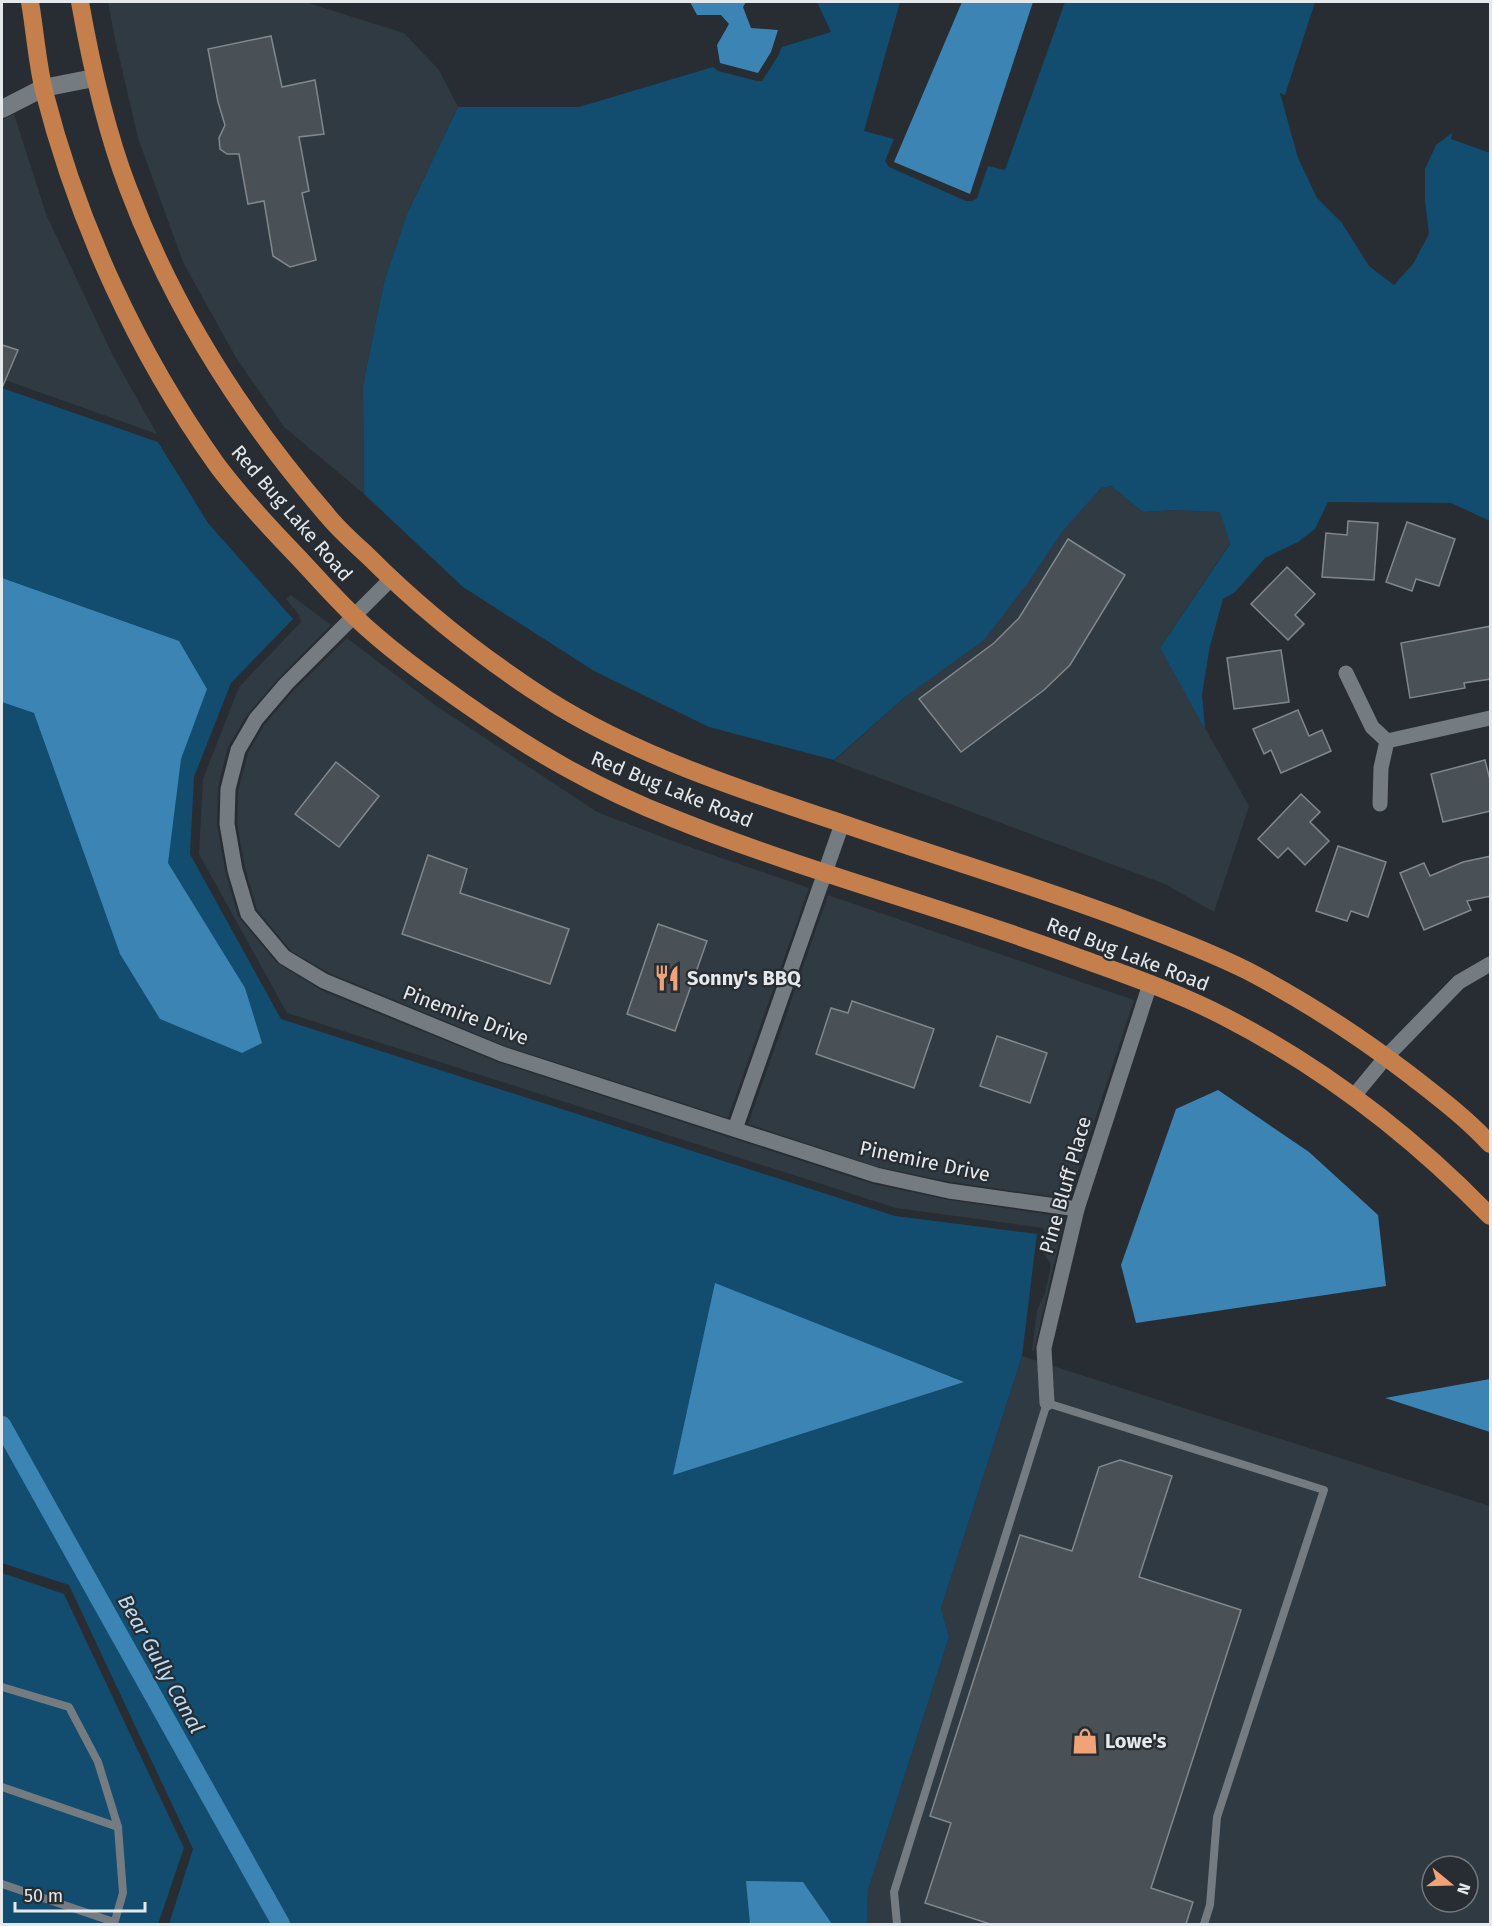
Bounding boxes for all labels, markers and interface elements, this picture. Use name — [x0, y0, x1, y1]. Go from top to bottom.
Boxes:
street label: Red Bug Lake Road — [226, 440, 358, 586]
street label: Red Bug Lake Road — [588, 746, 756, 832]
street label: Red Bug Lake Road — [1043, 912, 1213, 996]
restaurant icon: Sonny's BBQ — [652, 963, 682, 993]
place label: Sonny's BBQ — [687, 966, 801, 990]
street label: Pinemire Drive — [400, 980, 532, 1050]
street label: Pine Bluff Place — [1034, 1114, 1096, 1256]
street label: Pinemire Drive — [858, 1135, 992, 1187]
water label: Bear Gully Canal — [112, 1590, 210, 1738]
shop icon: Lowe's — [1070, 1726, 1100, 1756]
place label: Lowe's — [1105, 1729, 1167, 1753]
north arrow — [1420, 1854, 1480, 1914]
scale bar — [15, 1875, 146, 1913]
text: N — [1453, 1881, 1474, 1897]
text: 50 m — [24, 1885, 63, 1907]

